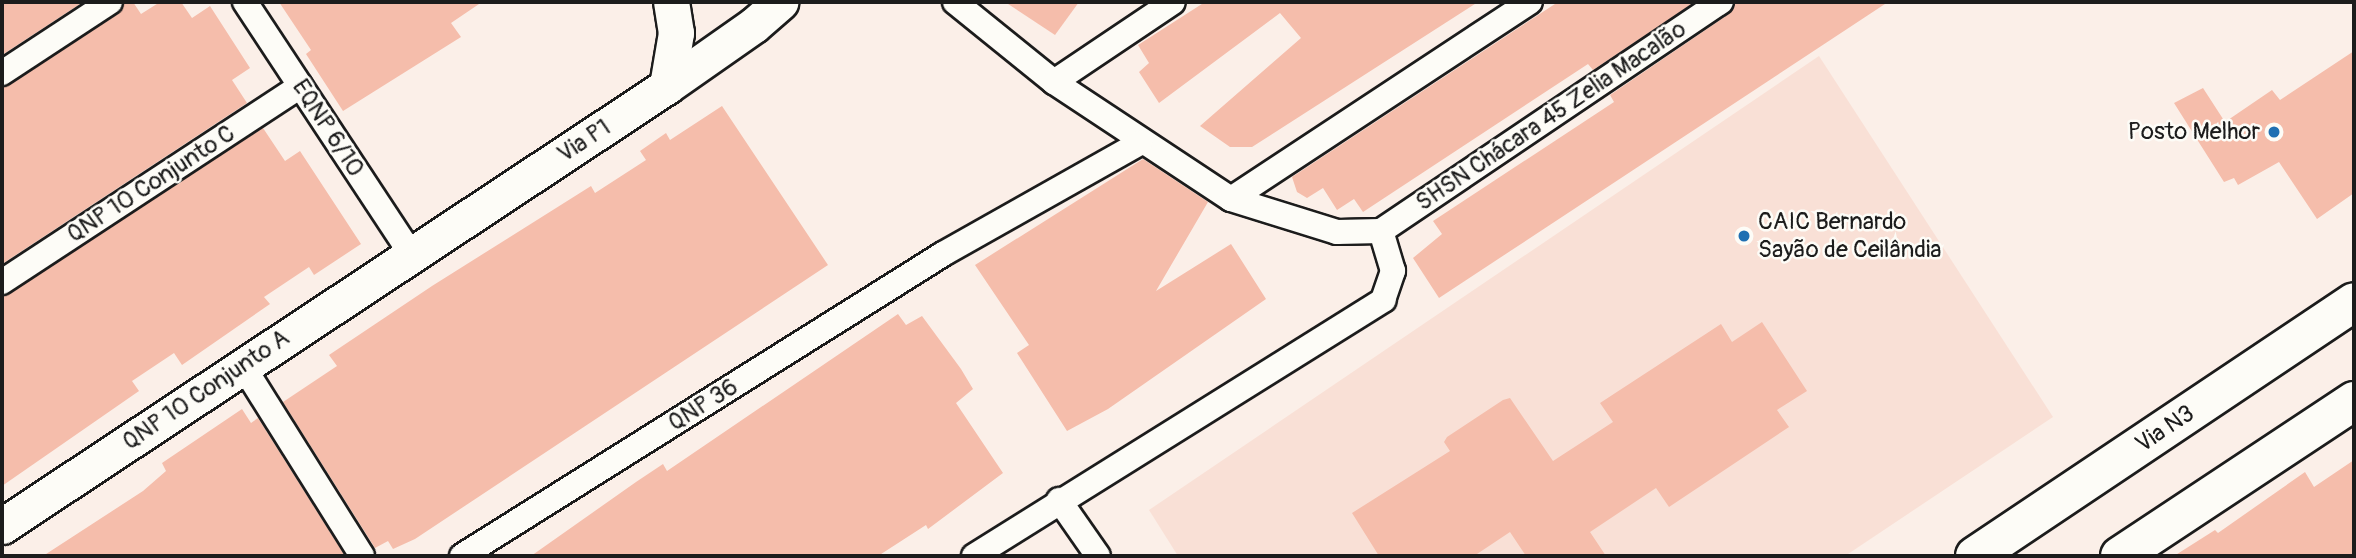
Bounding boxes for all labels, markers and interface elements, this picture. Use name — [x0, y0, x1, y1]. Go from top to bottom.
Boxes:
street label: SHSN Chácara 45 Zelia Macalão — [1410, 15, 1692, 217]
street label: EQNP 6/10 — [286, 74, 370, 182]
street label: Via P1 — [552, 113, 616, 169]
place label: Posto Melhor — [2128, 118, 2260, 146]
street label: QNP 10 Conjunto C — [62, 119, 240, 249]
marker: Posto Melhor — [2266, 124, 2282, 140]
place label: CAIC Bernardo Sayão de Ceilândia — [1758, 208, 1942, 264]
marker: CAIC Bernardo Sayão de Ceilândia — [1736, 228, 1752, 244]
street label: QNP 10 Conjunto A — [117, 323, 295, 457]
street label: QNP 36 — [663, 372, 743, 438]
street label: Via N3 — [2130, 399, 2200, 459]

